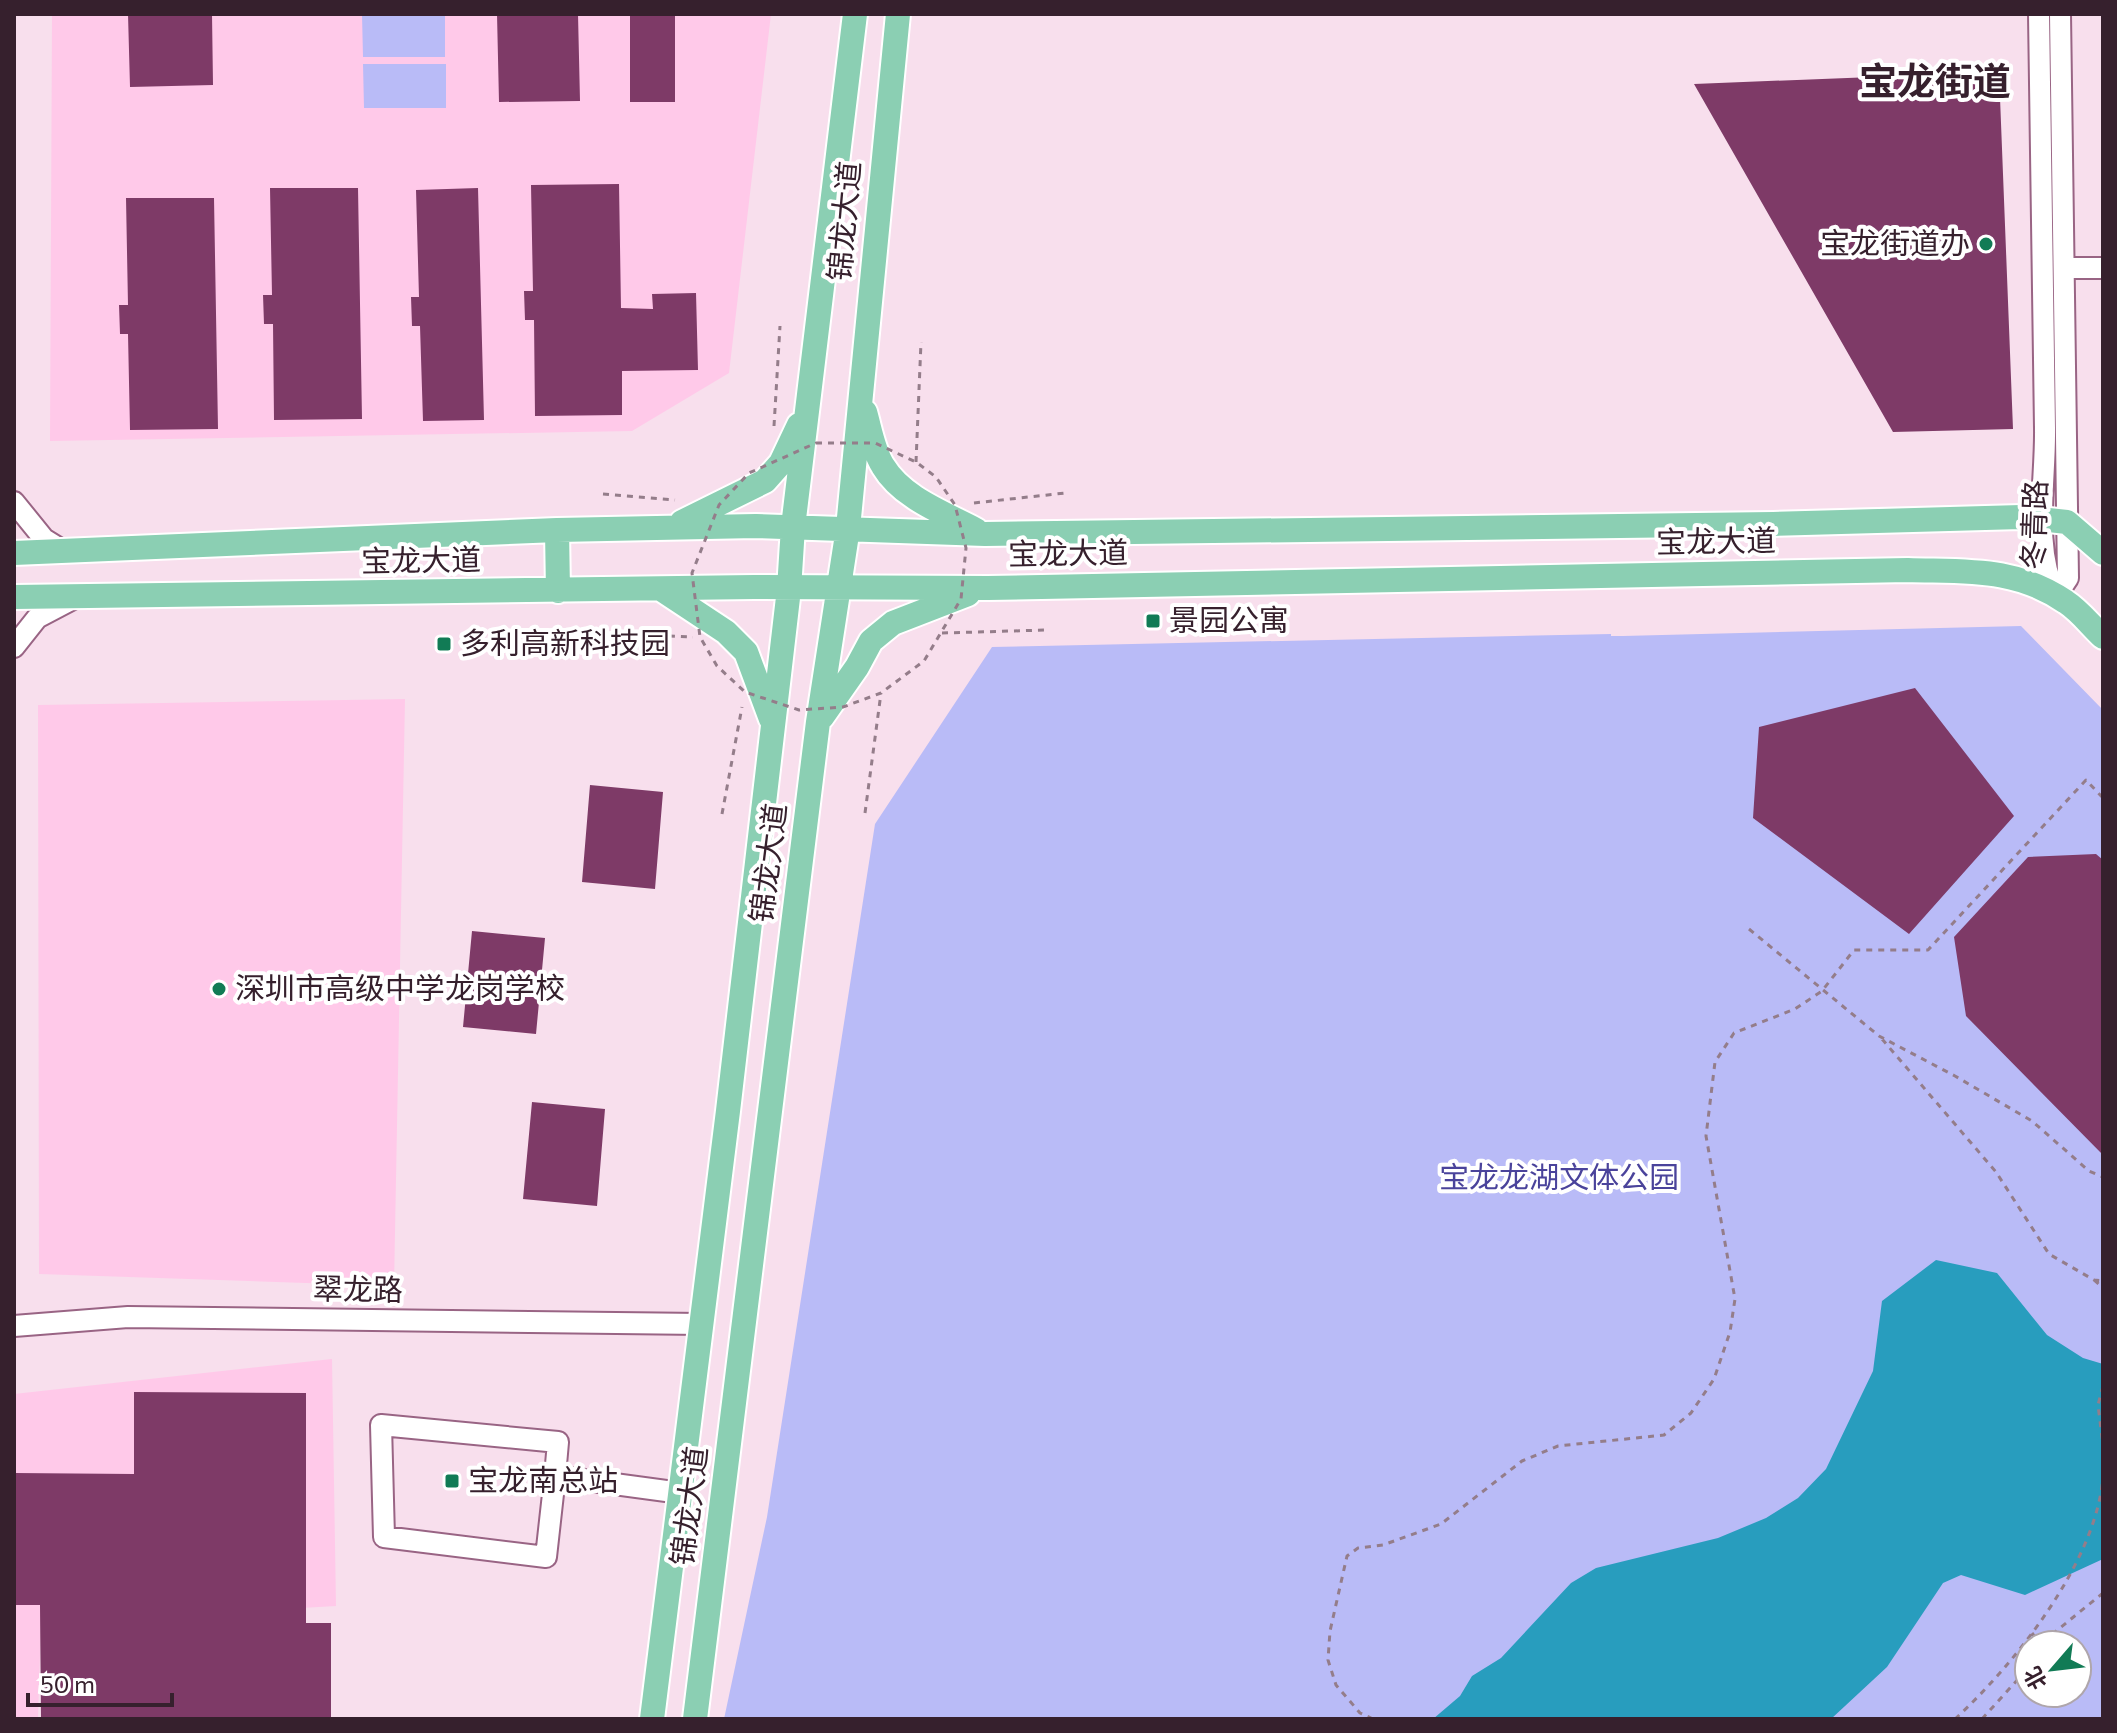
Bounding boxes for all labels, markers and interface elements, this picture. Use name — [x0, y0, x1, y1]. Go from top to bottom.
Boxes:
district label: 宝龙街道 — [1859, 56, 2011, 103]
street label: 锦龙大道 — [819, 159, 866, 282]
place label: 宝龙街道办 — [1820, 223, 1970, 260]
marker: 宝龙街道办 — [1977, 235, 1995, 253]
street label: 冬青路 — [2012, 479, 2053, 571]
street label: 宝龙大道 — [1656, 520, 1776, 559]
street label: 宝龙大道 — [1008, 532, 1128, 571]
street label: 宝龙大道 — [361, 539, 481, 578]
place label: 景园公寓 — [1169, 600, 1289, 637]
marker: 景园公寓 — [1144, 612, 1162, 630]
place label: 多利高新科技园 — [460, 623, 670, 660]
marker: 多利高新科技园 — [435, 635, 453, 653]
street label: 锦龙大道 — [741, 801, 792, 925]
place label: 深圳市高级中学龙岗学校 — [235, 968, 565, 1005]
marker: 深圳市高级中学龙岗学校 — [210, 980, 228, 998]
park label: 宝龙龙湖文体公园 — [1439, 1157, 1679, 1194]
street label: 翠龙路 — [313, 1268, 403, 1307]
street label: 锦龙大道 — [662, 1444, 713, 1568]
place label: 宝龙南总站 — [468, 1460, 618, 1497]
marker: 宝龙南总站 — [443, 1472, 461, 1490]
north arrow — [2013, 1629, 2093, 1709]
scale bar — [28, 1657, 172, 1707]
text: 北 — [2018, 1663, 2052, 1695]
text: 50 m — [40, 1669, 95, 1698]

